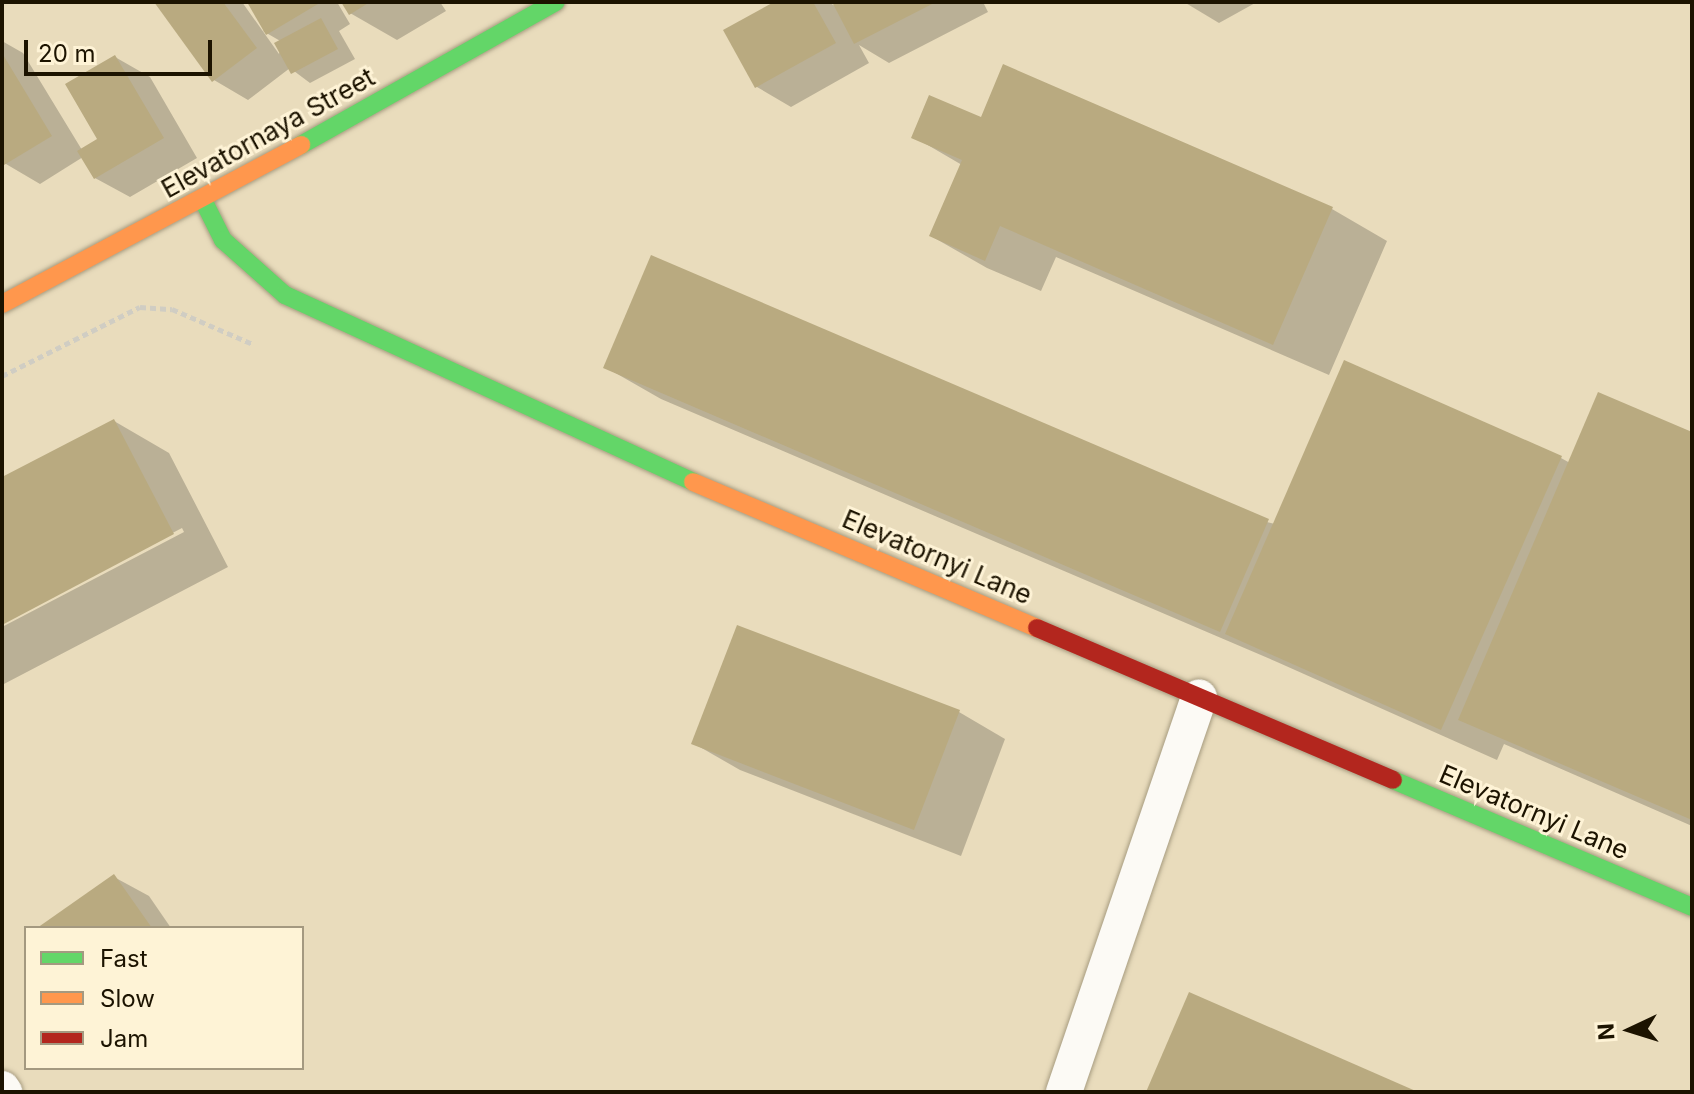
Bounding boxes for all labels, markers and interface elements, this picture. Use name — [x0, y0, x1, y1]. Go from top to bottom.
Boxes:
scale bar — [28, 24, 216, 74]
text: 20 m — [38, 39, 96, 68]
street label: Elevatornaya Street — [156, 61, 380, 205]
street label: Elevatornyi Lane — [838, 503, 1036, 611]
street label: Elevatornyi Lane — [1435, 758, 1633, 866]
legend — [24, 926, 304, 1070]
text: Fast — [100, 944, 148, 973]
text: Slow — [100, 984, 155, 1013]
north arrow — [1590, 990, 1670, 1070]
text: N — [1593, 1022, 1620, 1041]
text: Jam — [100, 1024, 148, 1053]

